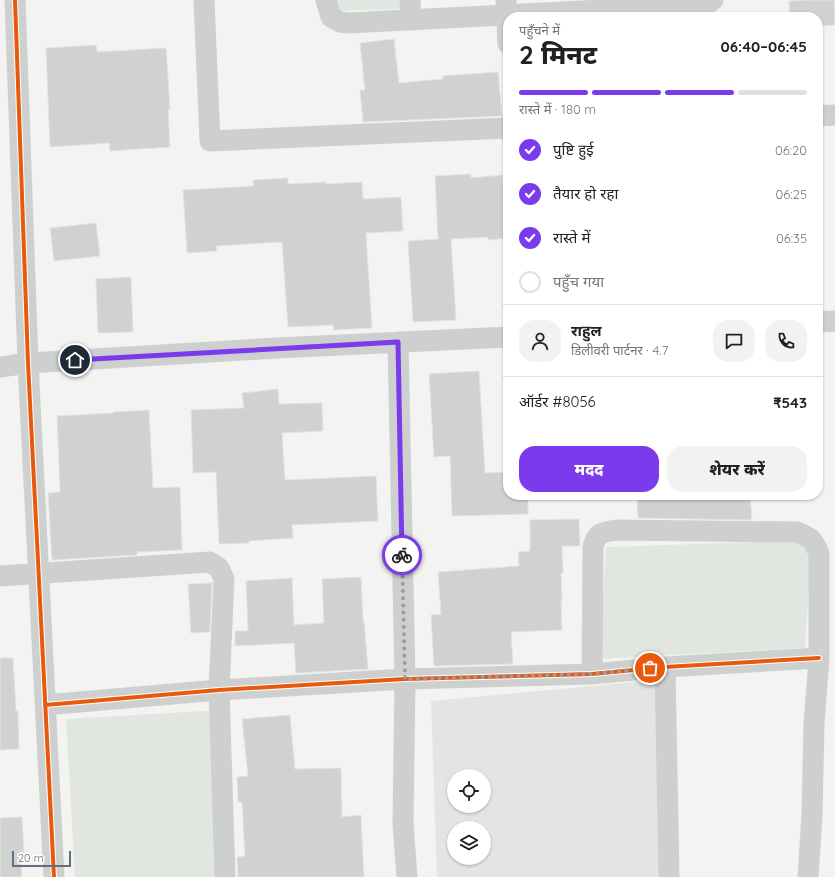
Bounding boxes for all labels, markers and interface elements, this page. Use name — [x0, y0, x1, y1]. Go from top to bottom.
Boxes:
text: पहुँचने में — [519, 22, 560, 38]
text: 06:40–06:45 — [721, 37, 807, 56]
text: 2 मिनट — [519, 38, 597, 71]
text: रास्ते में · 180 m — [519, 101, 596, 117]
icon: check — [519, 139, 541, 161]
text: पुष्टि हुई — [553, 140, 594, 159]
text: 06:20 — [775, 142, 807, 158]
icon: check — [519, 183, 541, 205]
text: तैयार हो रहा — [553, 184, 618, 203]
text: 06:25 — [776, 186, 807, 202]
icon: check — [519, 227, 541, 249]
text: रास्ते में — [553, 228, 590, 247]
text: 06:35 — [776, 230, 807, 246]
text: पहुँच गया — [553, 272, 604, 291]
button: person — [519, 320, 561, 362]
button: chat — [713, 320, 755, 362]
button: phone — [765, 320, 807, 362]
text: राहुल — [571, 321, 602, 340]
text: डिलीवरी पार्टनर · 4.7 — [571, 342, 668, 358]
pin — [58, 343, 92, 377]
icon: home — [64, 349, 86, 371]
text: ऑर्डर #8056 — [519, 392, 596, 411]
text: ₹543 — [773, 393, 807, 412]
button: मदद — [519, 446, 659, 492]
button: शेयर करें — [667, 446, 807, 492]
courier — [382, 535, 422, 575]
icon: bike — [391, 544, 413, 566]
pin — [633, 651, 667, 685]
icon: bag — [639, 657, 661, 679]
map controls — [447, 769, 491, 865]
button: locate — [447, 769, 491, 813]
button: layers — [447, 821, 491, 865]
scale bar — [12, 849, 71, 868]
text: 20 m — [18, 851, 44, 865]

